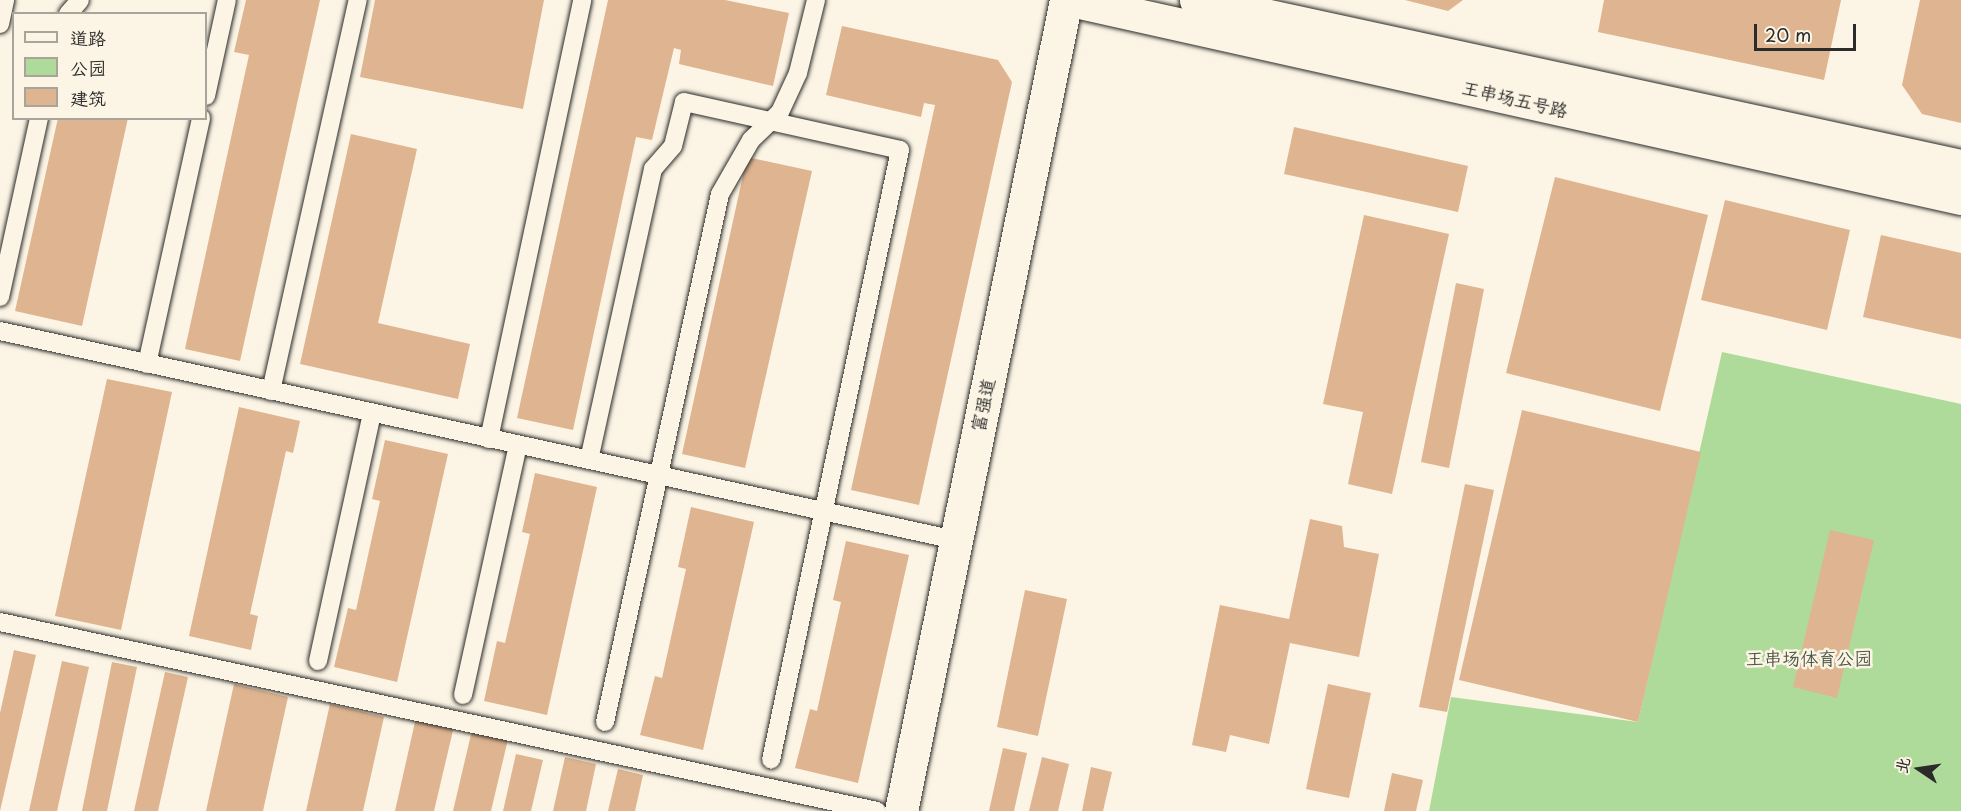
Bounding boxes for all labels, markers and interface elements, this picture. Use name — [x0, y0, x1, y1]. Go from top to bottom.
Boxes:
legend — [12, 12, 207, 120]
scale bar — [1757, 12, 1859, 50]
text: 20 m — [1765, 21, 1811, 48]
text: 道路 — [70, 24, 106, 51]
text: 公园 — [70, 54, 106, 81]
street label: 王串场五号路 — [1460, 76, 1570, 122]
text: 建筑 — [70, 84, 106, 111]
street label: 富强道 — [967, 376, 999, 434]
park label: 王串场体育公园 — [1746, 647, 1872, 669]
north arrow — [1889, 739, 1949, 799]
text: 北 — [1888, 754, 1915, 775]

